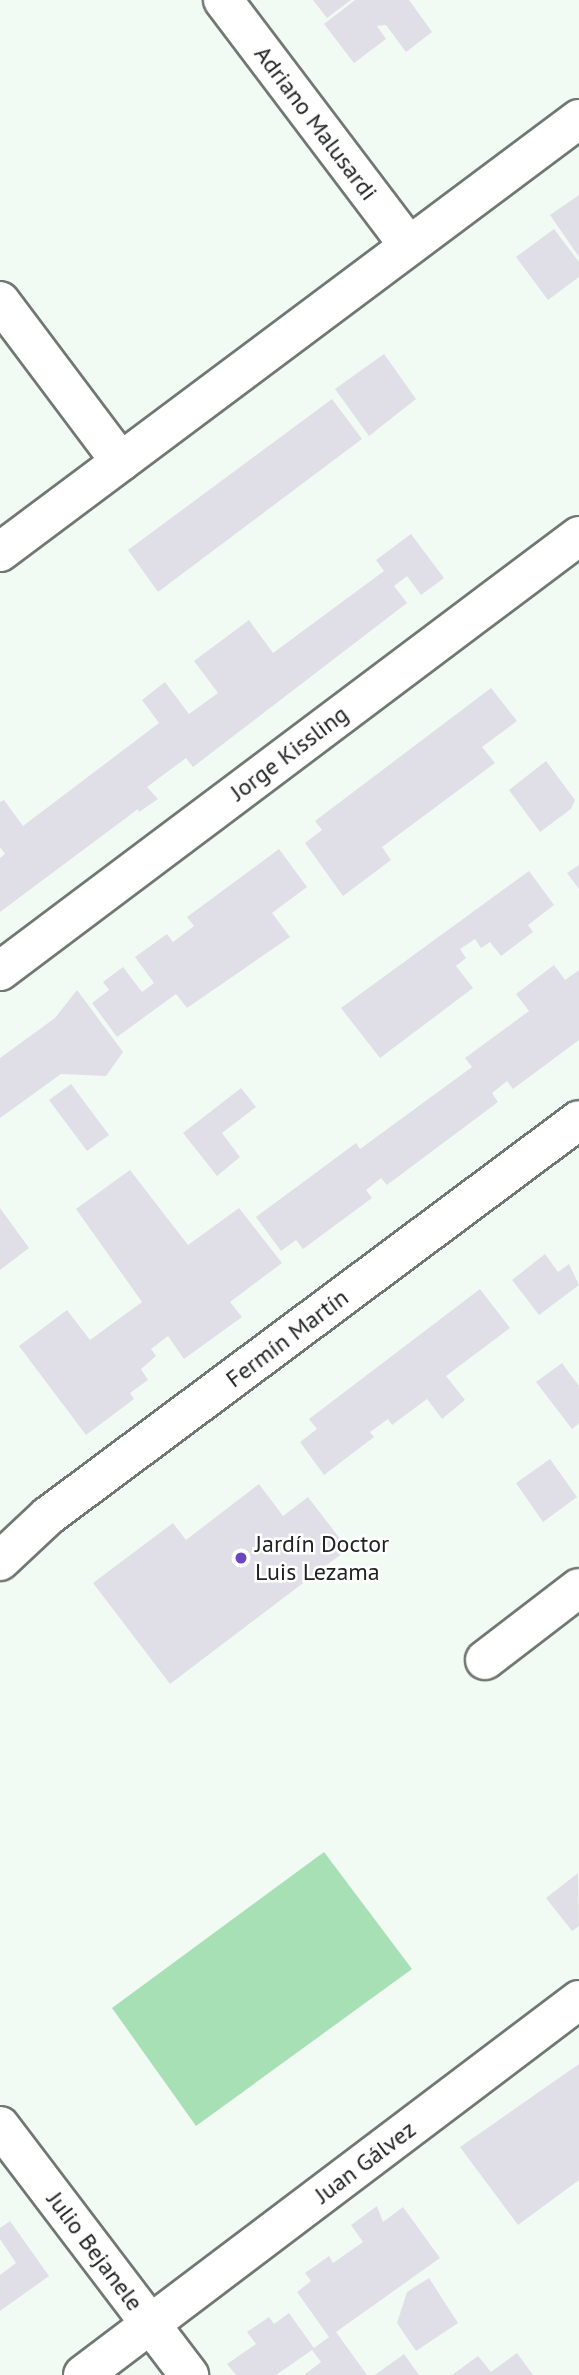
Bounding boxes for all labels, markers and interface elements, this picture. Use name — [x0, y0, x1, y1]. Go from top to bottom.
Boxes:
street label: Adriano Malusardi — [248, 40, 384, 206]
street label: Jorge Kissling — [224, 699, 354, 807]
street label: Fermín Martín — [220, 1283, 354, 1393]
place label: Jardín Doctor Luis Lezama — [255, 1530, 389, 1586]
marker: Jardín Doctor Luis Lezama — [233, 1550, 249, 1566]
street label: Juan Gálvez — [309, 2115, 421, 2209]
street label: Julio Bejanele — [41, 2186, 149, 2316]

